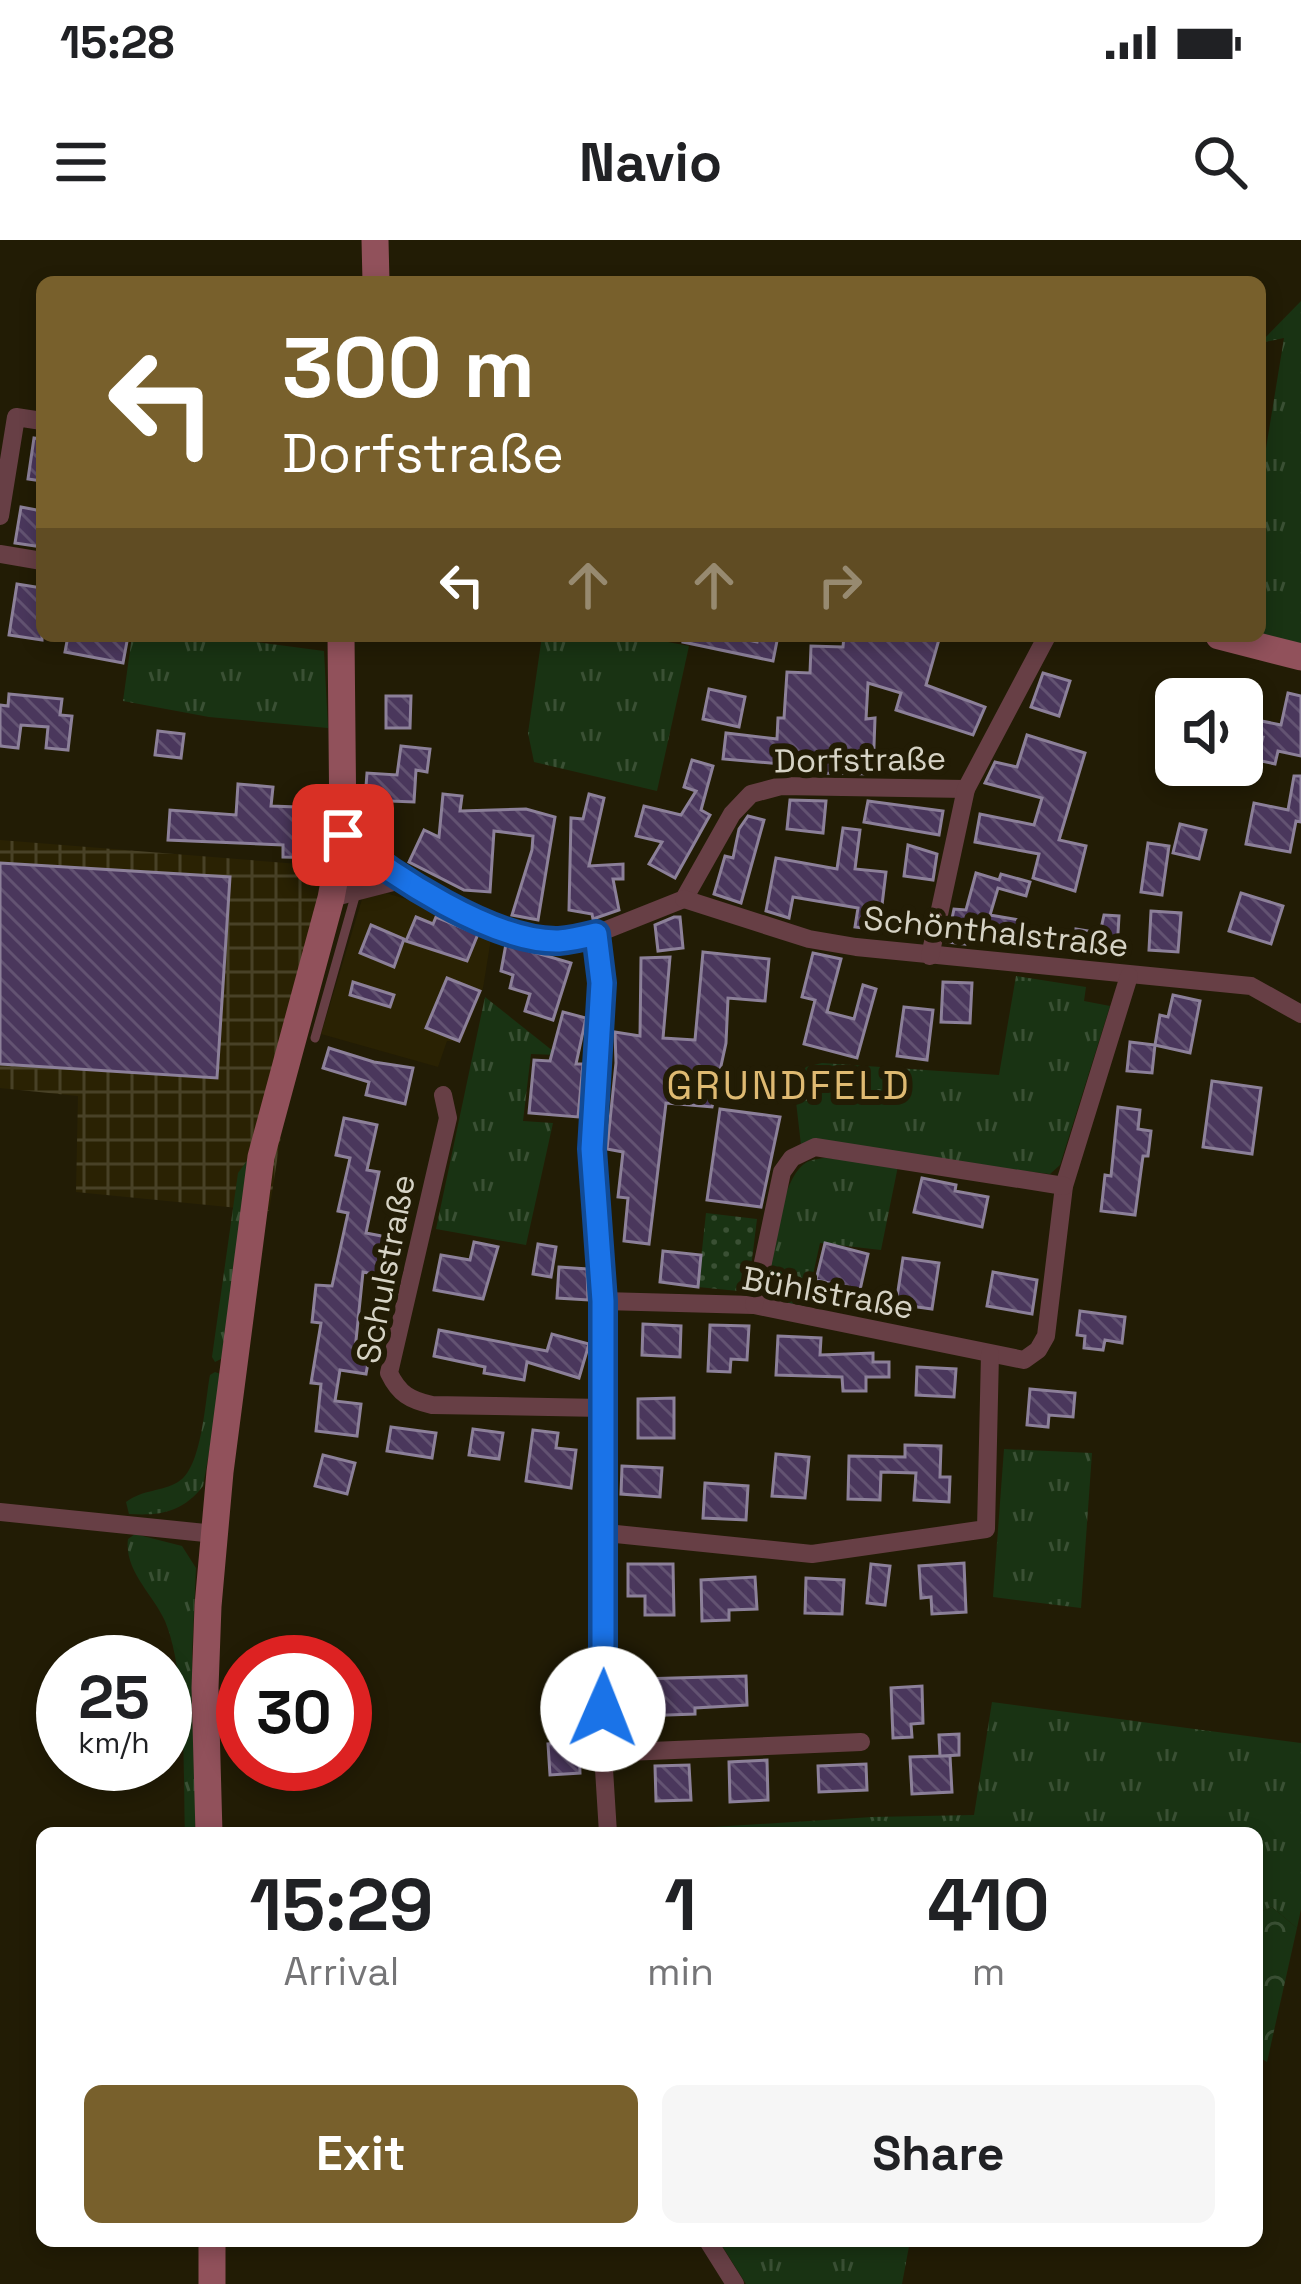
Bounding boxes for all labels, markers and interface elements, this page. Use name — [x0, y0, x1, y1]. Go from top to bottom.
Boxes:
text: 15:28 — [60, 14, 174, 71]
text: Navio — [579, 128, 722, 197]
icon: menu — [48, 129, 114, 195]
icon: search — [1187, 129, 1253, 195]
text: 300 m — [282, 314, 535, 422]
icon: left — [84, 324, 240, 480]
text: Dorfstraße — [282, 419, 564, 488]
icon: left — [429, 552, 495, 618]
icon: ahead — [555, 552, 621, 618]
icon: ahead — [681, 552, 747, 618]
icon: right — [807, 552, 873, 618]
map controls — [1155, 678, 1263, 786]
button: sound — [1155, 678, 1263, 786]
street label: Dorfstraße — [773, 737, 947, 783]
pin — [292, 784, 394, 886]
icon: arrive — [310, 802, 376, 868]
street label: Schönthalstraße — [861, 897, 1131, 967]
district label: GRUNDFELD — [666, 1061, 912, 1110]
street label: Schulstraße — [347, 1171, 425, 1367]
street label: Bühlstraße — [739, 1257, 917, 1329]
speed limit sign: 30 — [216, 1635, 372, 1791]
position arrow — [540, 1646, 666, 1772]
text: 25 — [78, 1659, 150, 1736]
text: km/h — [78, 1723, 150, 1762]
text: 15:29 — [249, 1859, 434, 1951]
text: 1 — [664, 1859, 697, 1951]
text: 410 — [927, 1859, 1050, 1951]
text: Arrival — [284, 1947, 399, 1996]
text: min — [647, 1947, 714, 1996]
text: m — [972, 1947, 1005, 1996]
button: Exit — [84, 2085, 638, 2223]
button: Share — [662, 2085, 1215, 2223]

